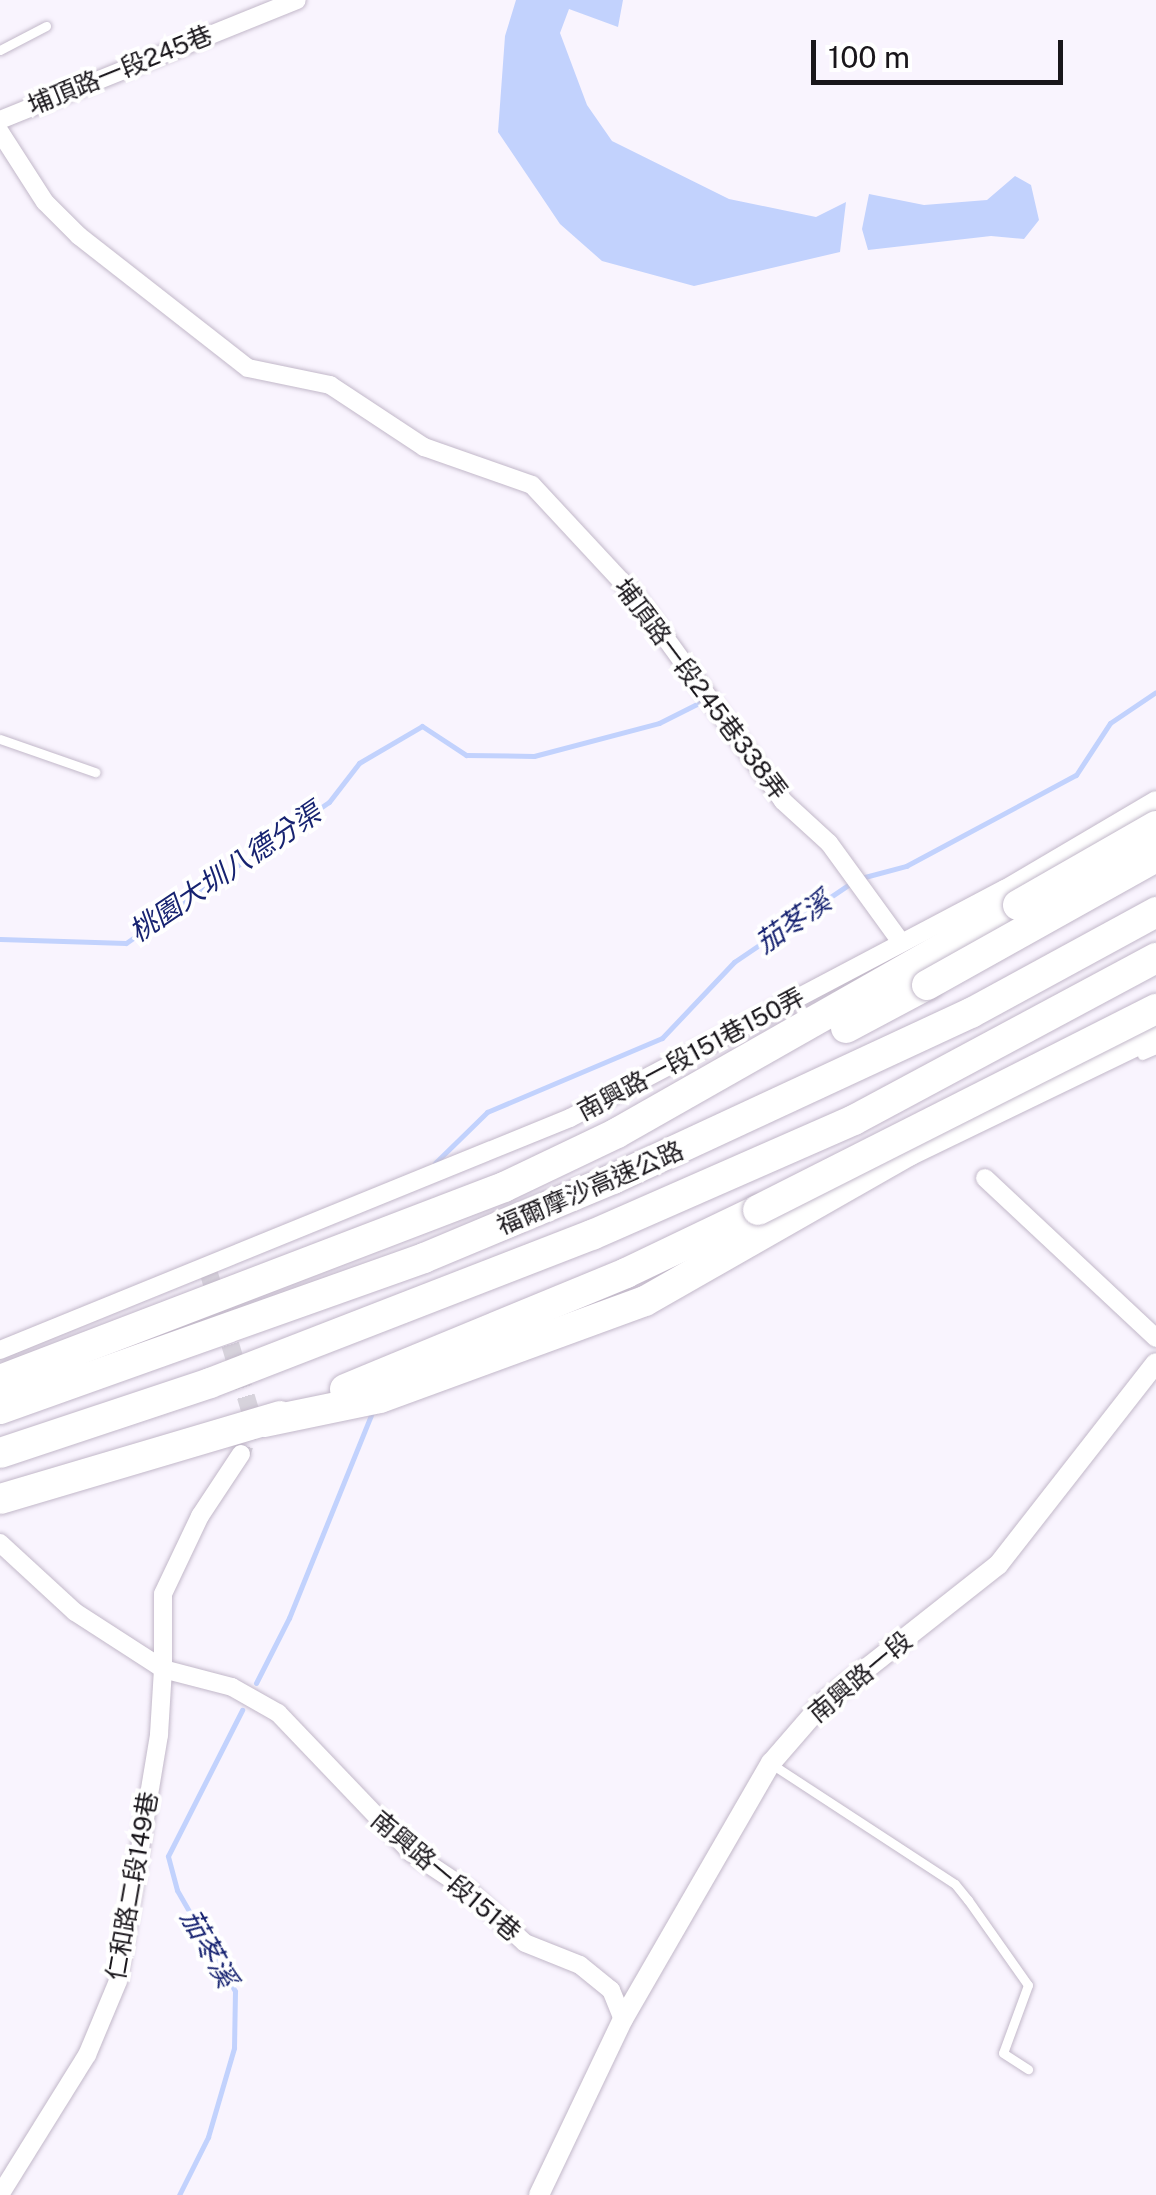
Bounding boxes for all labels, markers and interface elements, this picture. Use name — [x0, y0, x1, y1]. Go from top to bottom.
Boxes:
street label: 埔頂路一段245巷 — [23, 19, 217, 121]
scale bar — [816, 20, 1068, 82]
text: 100 m — [828, 39, 910, 75]
street label: 埔頂路一段245巷338弄 — [608, 573, 794, 805]
water label: 桃園大圳八德分渠 — [123, 795, 327, 949]
water label: 茄苳溪 — [749, 884, 837, 960]
street label: 南興路一段151巷150弄 — [572, 981, 810, 1127]
street label: 福爾摩沙高速公路 — [492, 1135, 688, 1241]
street label: 南興路一段 — [802, 1625, 918, 1729]
street label: 仁和路二段149巷 — [101, 1789, 163, 1983]
street label: 南興路一段151巷 — [365, 1805, 527, 1947]
water label: 茄苳溪 — [174, 1903, 244, 1993]

